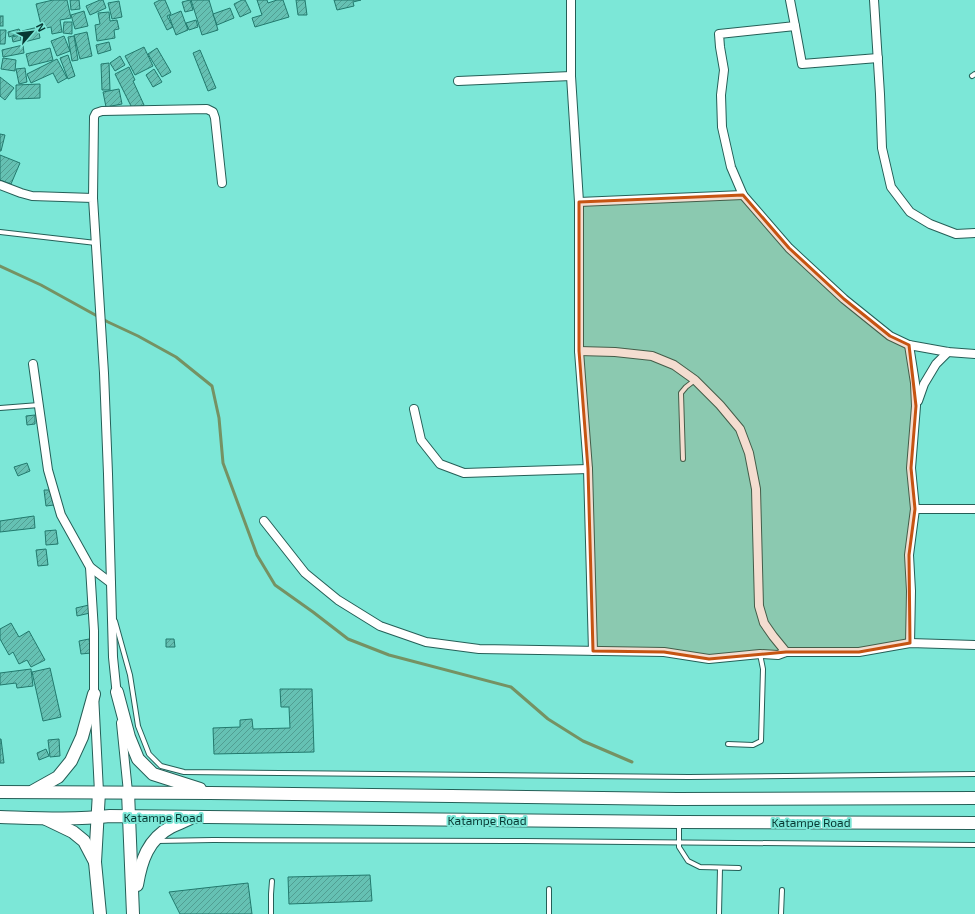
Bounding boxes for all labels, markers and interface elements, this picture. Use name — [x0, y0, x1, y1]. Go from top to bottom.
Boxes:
north arrow — [12, 12, 52, 52]
text: N — [34, 21, 49, 34]
street label: Katampe Road — [123, 810, 203, 824]
street label: Katampe Road — [447, 813, 527, 827]
street label: Katampe Road — [771, 815, 851, 829]

